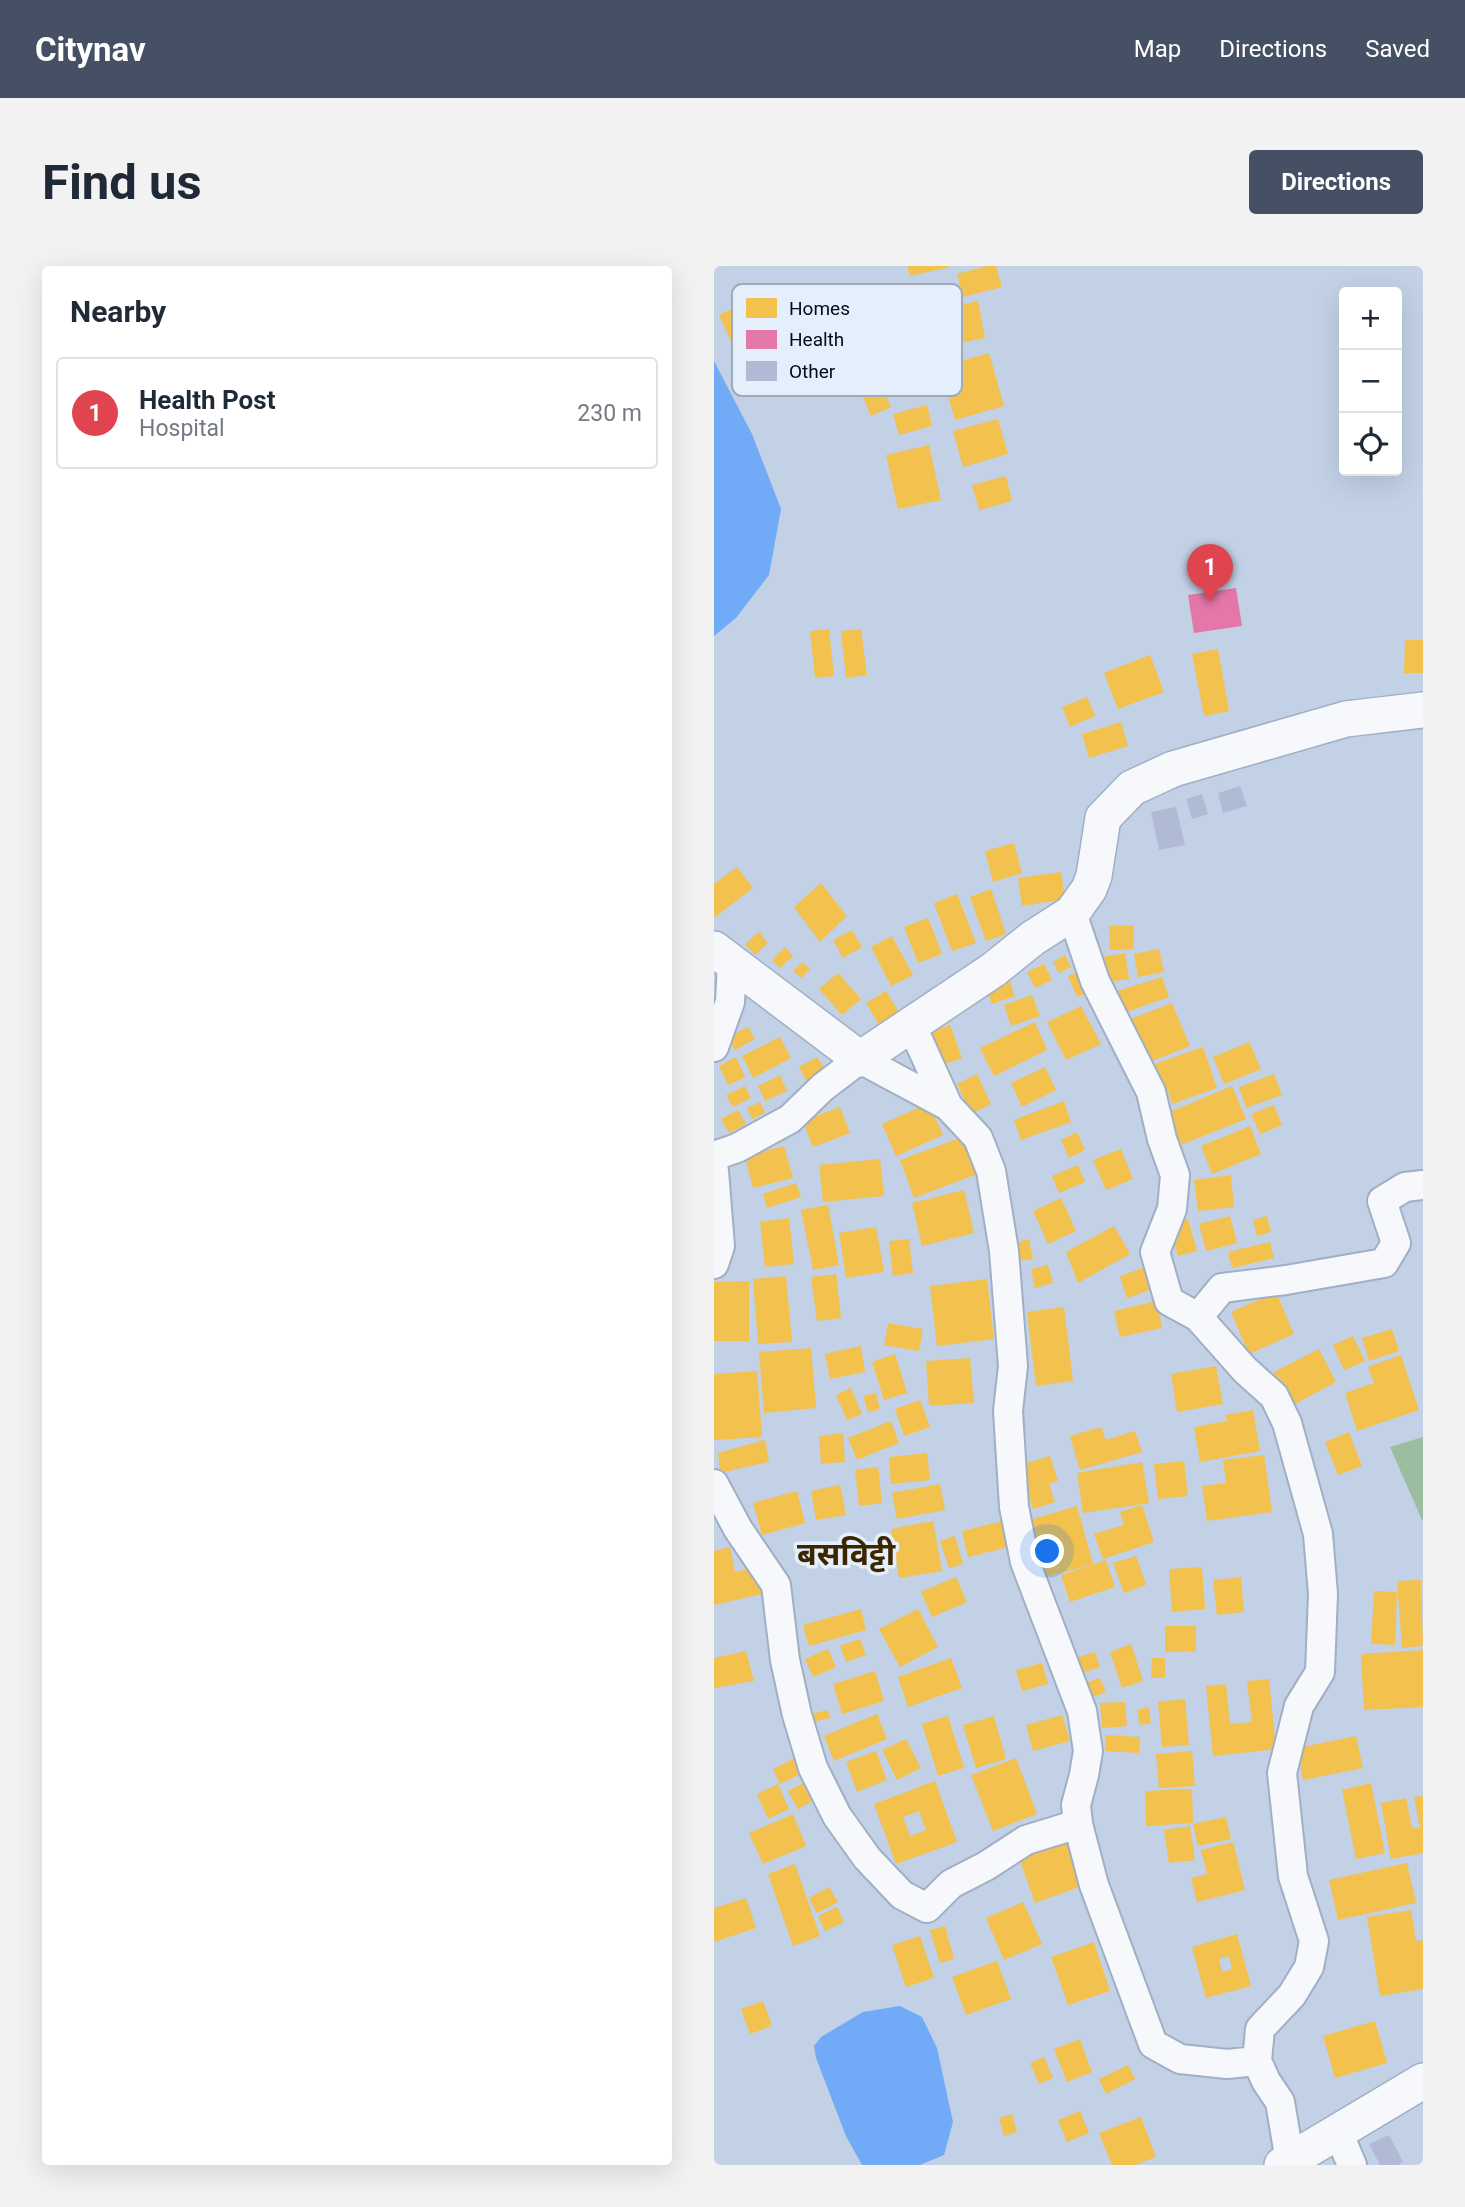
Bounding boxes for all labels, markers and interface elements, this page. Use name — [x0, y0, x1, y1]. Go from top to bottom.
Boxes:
text: Citynav — [35, 30, 146, 69]
text: Map — [1134, 35, 1181, 63]
text: Directions — [1219, 35, 1327, 63]
text: Saved — [1365, 35, 1430, 63]
button: Directions — [1249, 150, 1423, 214]
text: Find us — [42, 154, 202, 211]
legend — [732, 284, 962, 396]
map controls — [1339, 287, 1402, 476]
button: + — [1339, 287, 1402, 350]
text: Nearby — [70, 294, 166, 329]
text: Homes — [789, 297, 850, 320]
text: Health — [789, 328, 844, 351]
button: − — [1339, 350, 1402, 413]
text: Other — [789, 360, 836, 383]
text: Health Post — [139, 385, 275, 415]
text: 1 — [88, 400, 102, 427]
text: 230 m — [577, 400, 642, 427]
button: locate — [1339, 413, 1402, 476]
text: Hospital — [139, 415, 225, 442]
pin: 1 — [1187, 544, 1233, 602]
your location — [1030, 1534, 1064, 1568]
district label: बसविट्टी — [797, 1535, 896, 1573]

